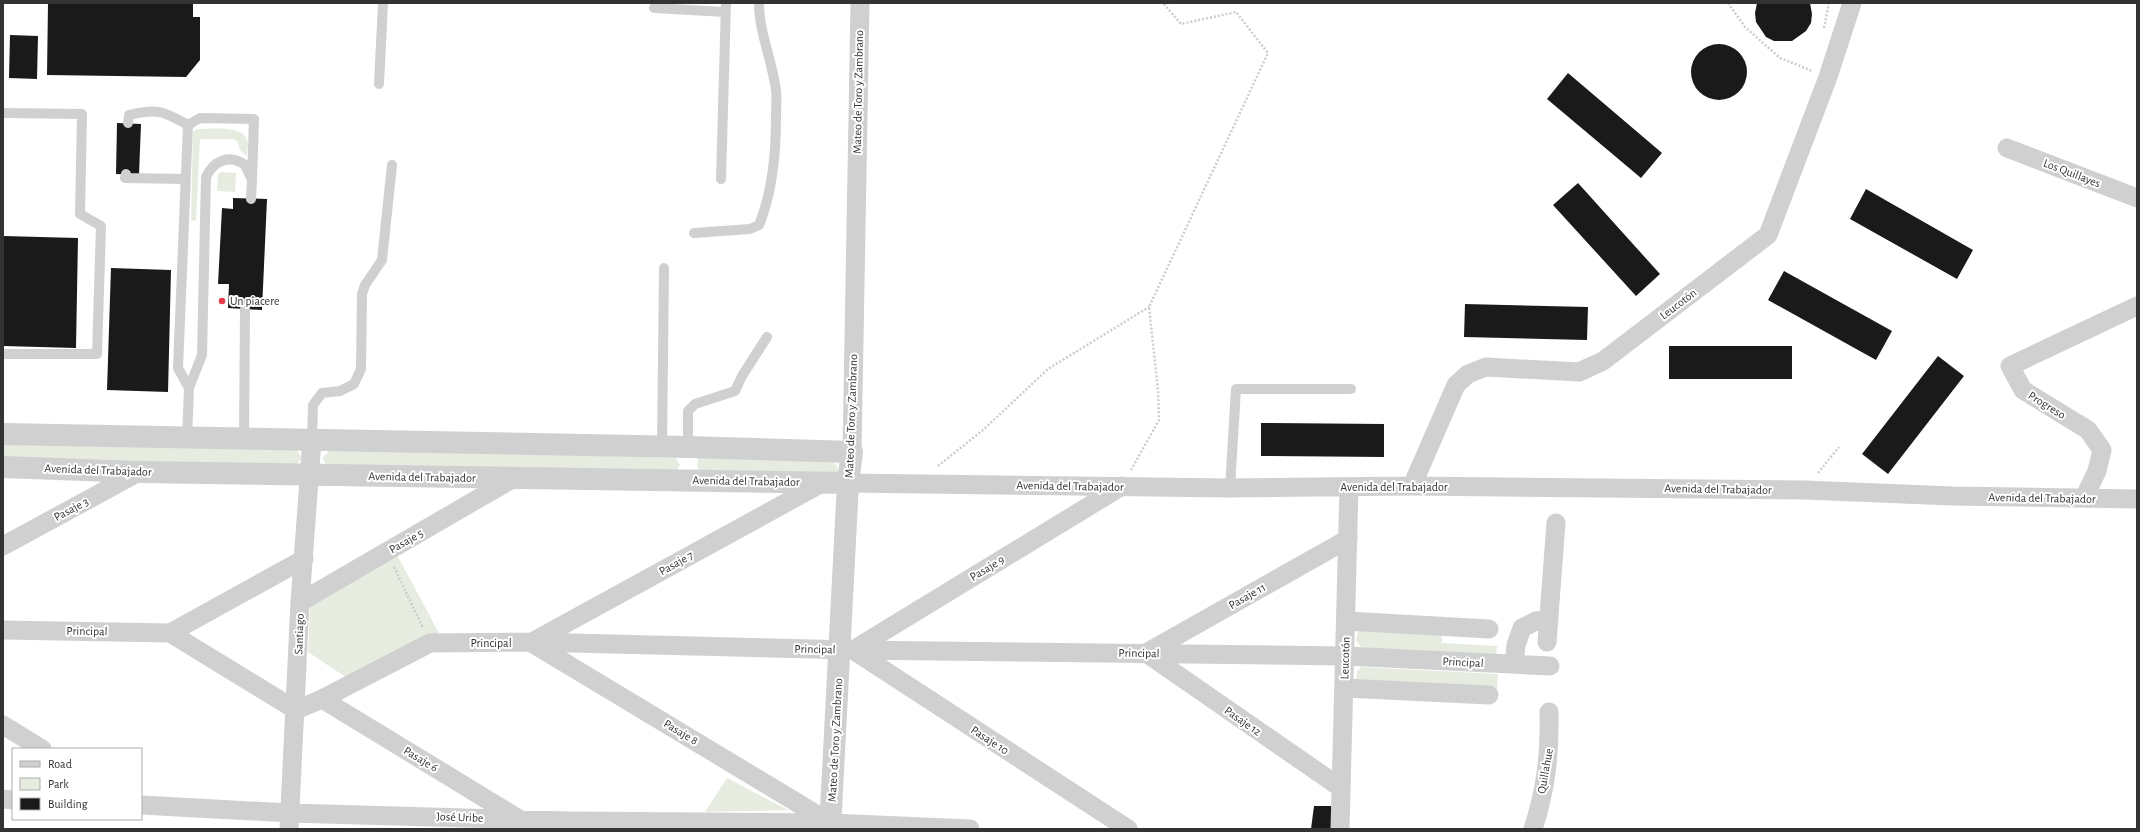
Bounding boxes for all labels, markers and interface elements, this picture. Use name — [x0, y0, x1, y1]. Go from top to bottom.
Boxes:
street label: Mateo de Toro y Zambrano — [851, 30, 866, 154]
street label: Los Quillayes — [2041, 157, 2102, 190]
street label: Leucotón — [1657, 286, 1699, 322]
place label: Un piacere — [230, 295, 280, 307]
marker: Un piacere — [217, 296, 227, 306]
street label: Mateo de Toro y Zambrano — [843, 354, 860, 478]
street label: Progreso — [2026, 389, 2068, 421]
street label: Avenida del Trabajador — [44, 462, 152, 479]
street label: Avenida del Trabajador — [368, 470, 476, 485]
street label: Avenida del Trabajador — [692, 474, 800, 489]
street label: Avenida del Trabajador — [1016, 479, 1124, 494]
street label: Avenida del Trabajador — [1340, 481, 1448, 494]
street label: Avenida del Trabajador — [1664, 482, 1772, 497]
street label: Avenida del Trabajador — [1988, 491, 2096, 506]
street label: Pasaje 3 — [52, 495, 91, 524]
street label: Pasaje 5 — [387, 527, 426, 556]
street label: Pasaje 7 — [657, 549, 696, 578]
street label: Pasaje 9 — [968, 553, 1007, 584]
street label: Pasaje 11 — [1227, 581, 1268, 612]
street label: Santiago — [292, 613, 306, 655]
street label: Principal — [66, 625, 108, 637]
street label: Leucotón — [1338, 636, 1352, 680]
street label: Principal — [470, 637, 512, 649]
street label: Principal — [794, 643, 836, 655]
street label: Principal — [1118, 647, 1160, 659]
street label: Principal — [1442, 655, 1484, 669]
street label: Mateo de Toro y Zambrano — [826, 678, 845, 802]
street label: Pasaje 12 — [1222, 704, 1264, 739]
street label: Pasaje 8 — [661, 717, 701, 748]
street label: Pasaje 10 — [968, 723, 1011, 757]
street label: Pasaje 6 — [401, 744, 441, 775]
street label: Quillahue — [1535, 747, 1556, 795]
legend — [12, 748, 142, 820]
text: Road — [48, 758, 72, 770]
text: Park — [48, 778, 69, 790]
text: Building — [48, 798, 88, 810]
street label: José Uribe — [436, 810, 484, 824]

